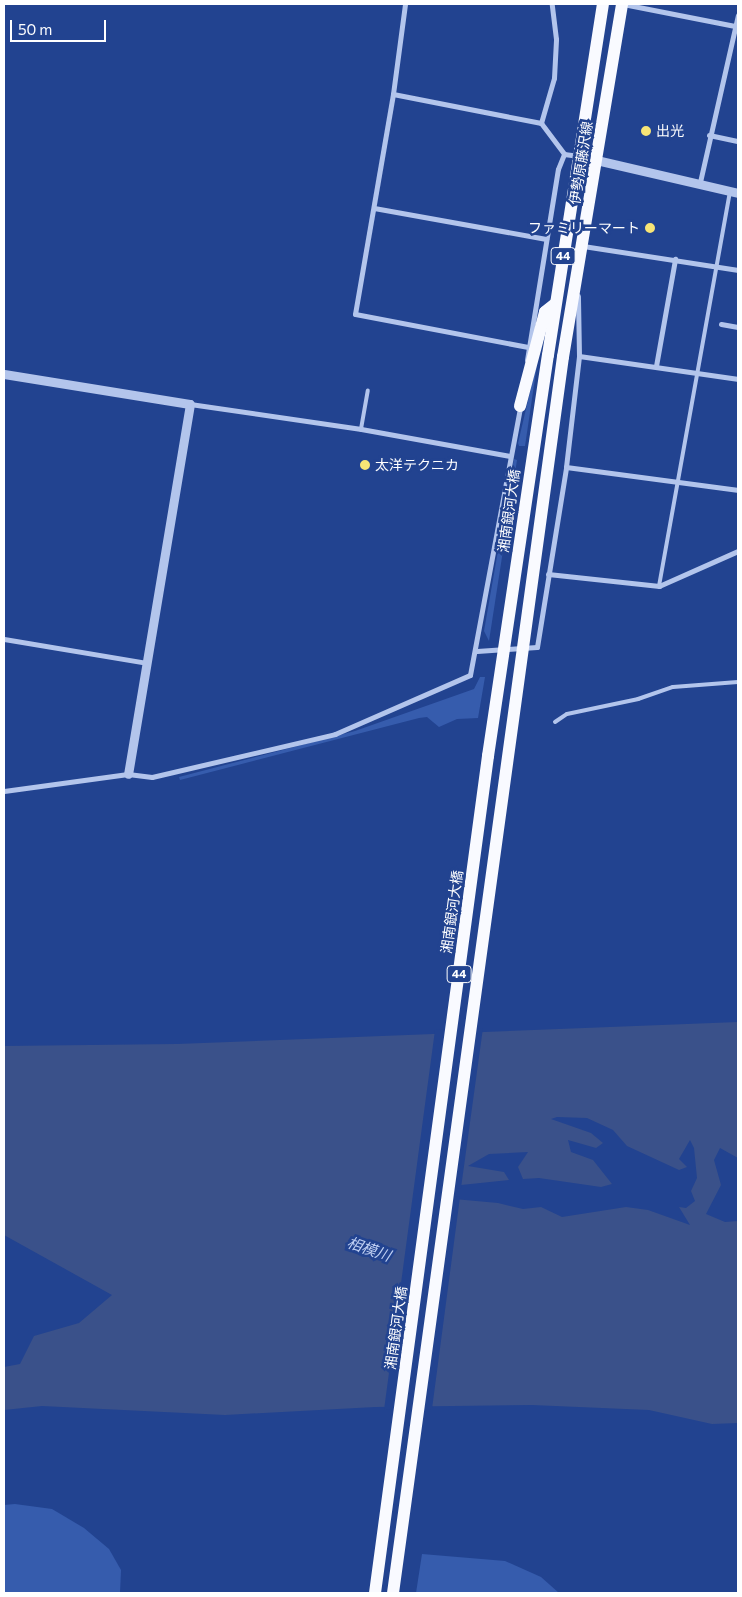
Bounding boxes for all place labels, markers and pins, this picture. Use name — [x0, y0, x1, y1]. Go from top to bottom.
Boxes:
place label: 出光 — [656, 123, 684, 139]
marker: 出光 — [640, 125, 652, 137]
place label: ファミリーマート — [528, 220, 640, 236]
marker: ファミリーマート — [644, 222, 656, 234]
place label: 太洋テクニカ — [375, 457, 459, 473]
marker: 太洋テクニカ — [359, 459, 371, 471]

